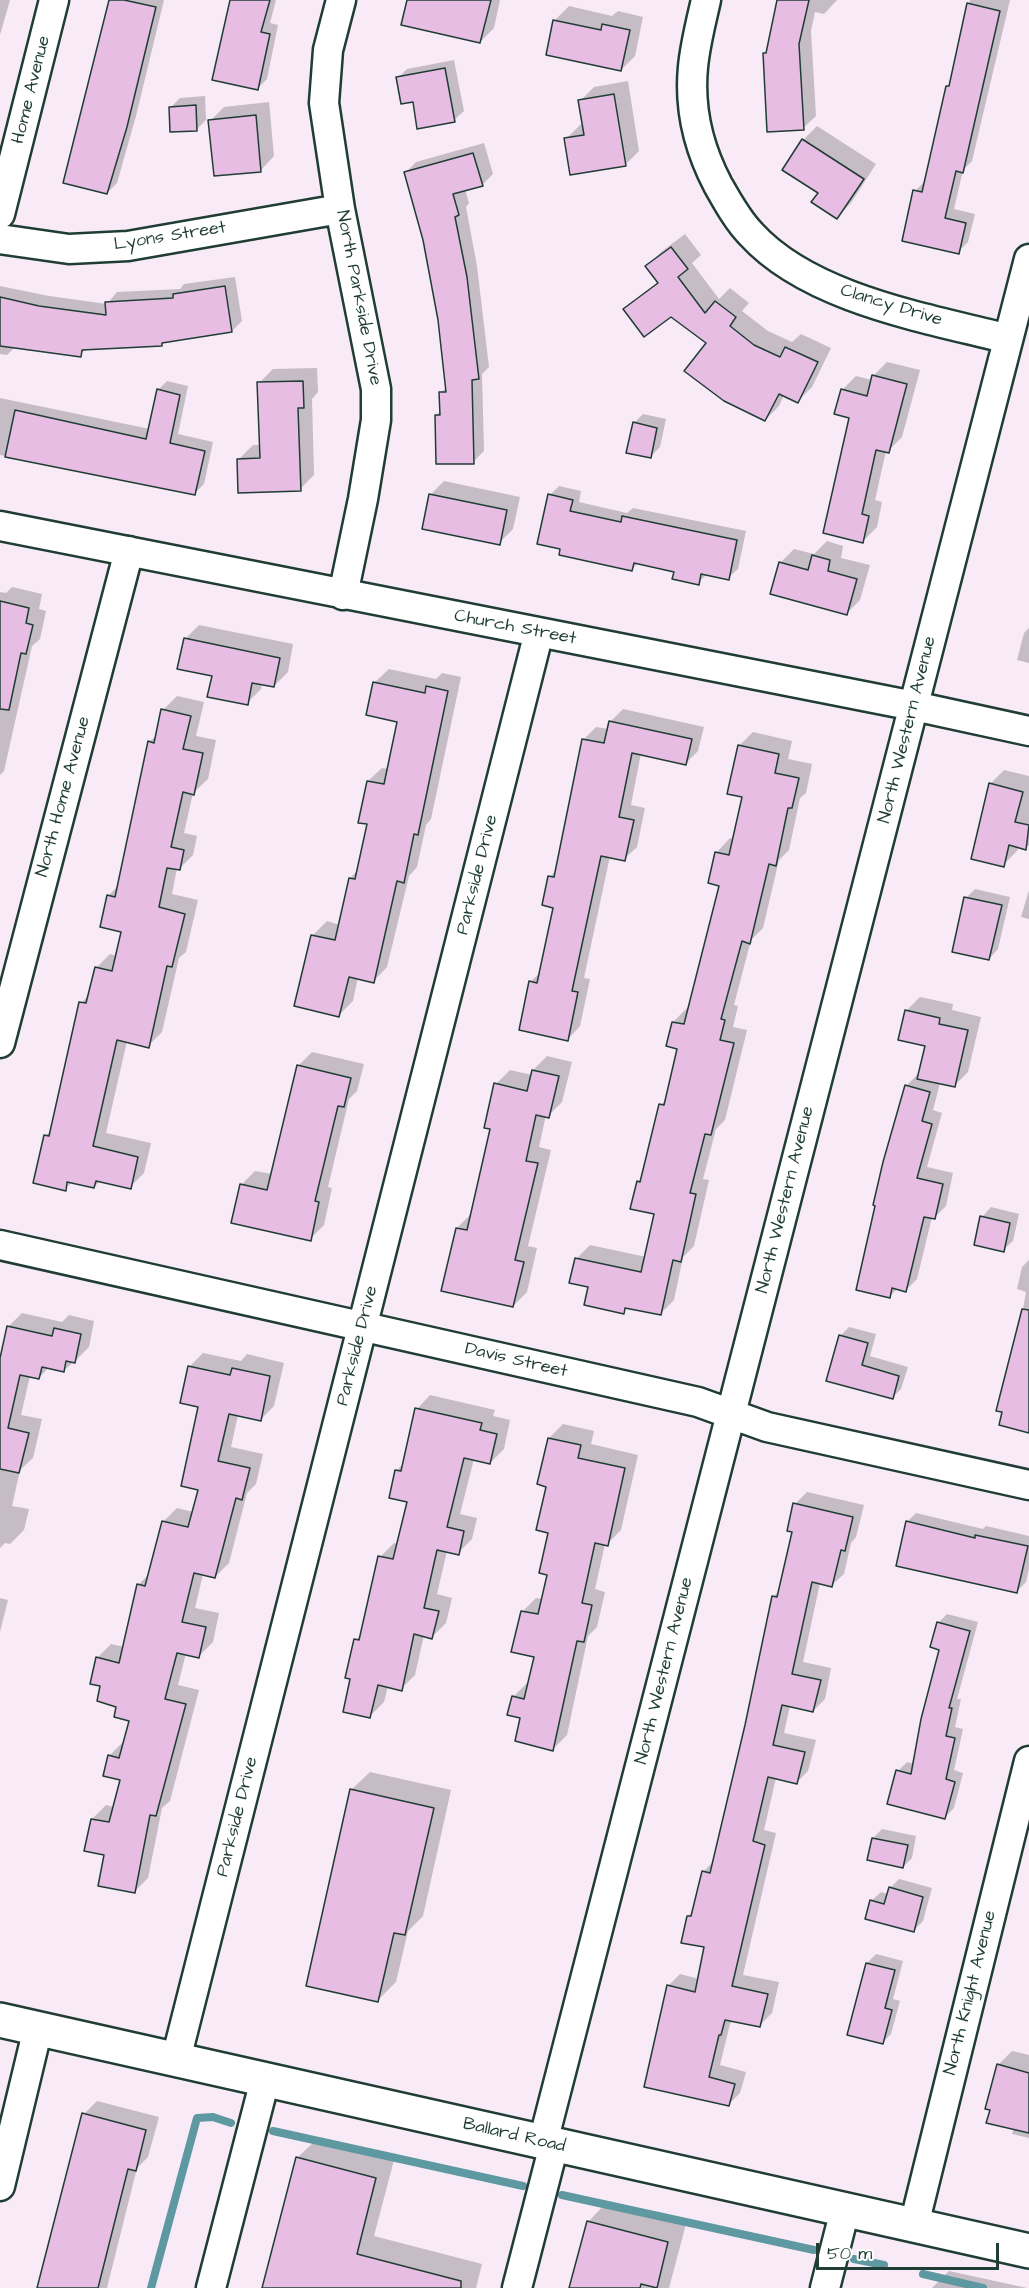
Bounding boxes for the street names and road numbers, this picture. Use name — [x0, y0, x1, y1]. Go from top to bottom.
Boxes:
street label: Home Avenue — [8, 34, 56, 146]
street label: North Parkside Drive — [330, 209, 386, 387]
street label: Lyons Street — [112, 217, 228, 257]
street label: Clancy Drive — [837, 280, 945, 332]
street label: Church Street — [452, 606, 578, 650]
street label: North Western Avenue — [874, 634, 942, 826]
street label: North Home Avenue — [32, 714, 96, 880]
street label: Parkside Drive — [453, 813, 503, 937]
street label: North Western Avenue — [752, 1104, 820, 1296]
street label: Parkside Drive — [333, 1284, 383, 1408]
street label: Davis Street — [463, 1339, 569, 1383]
street label: North Western Avenue — [631, 1575, 699, 1767]
street label: Parkside Drive — [213, 1755, 263, 1879]
street label: North Knight Avenue — [940, 1909, 1002, 2077]
street label: Ballard Road — [461, 2114, 567, 2158]

